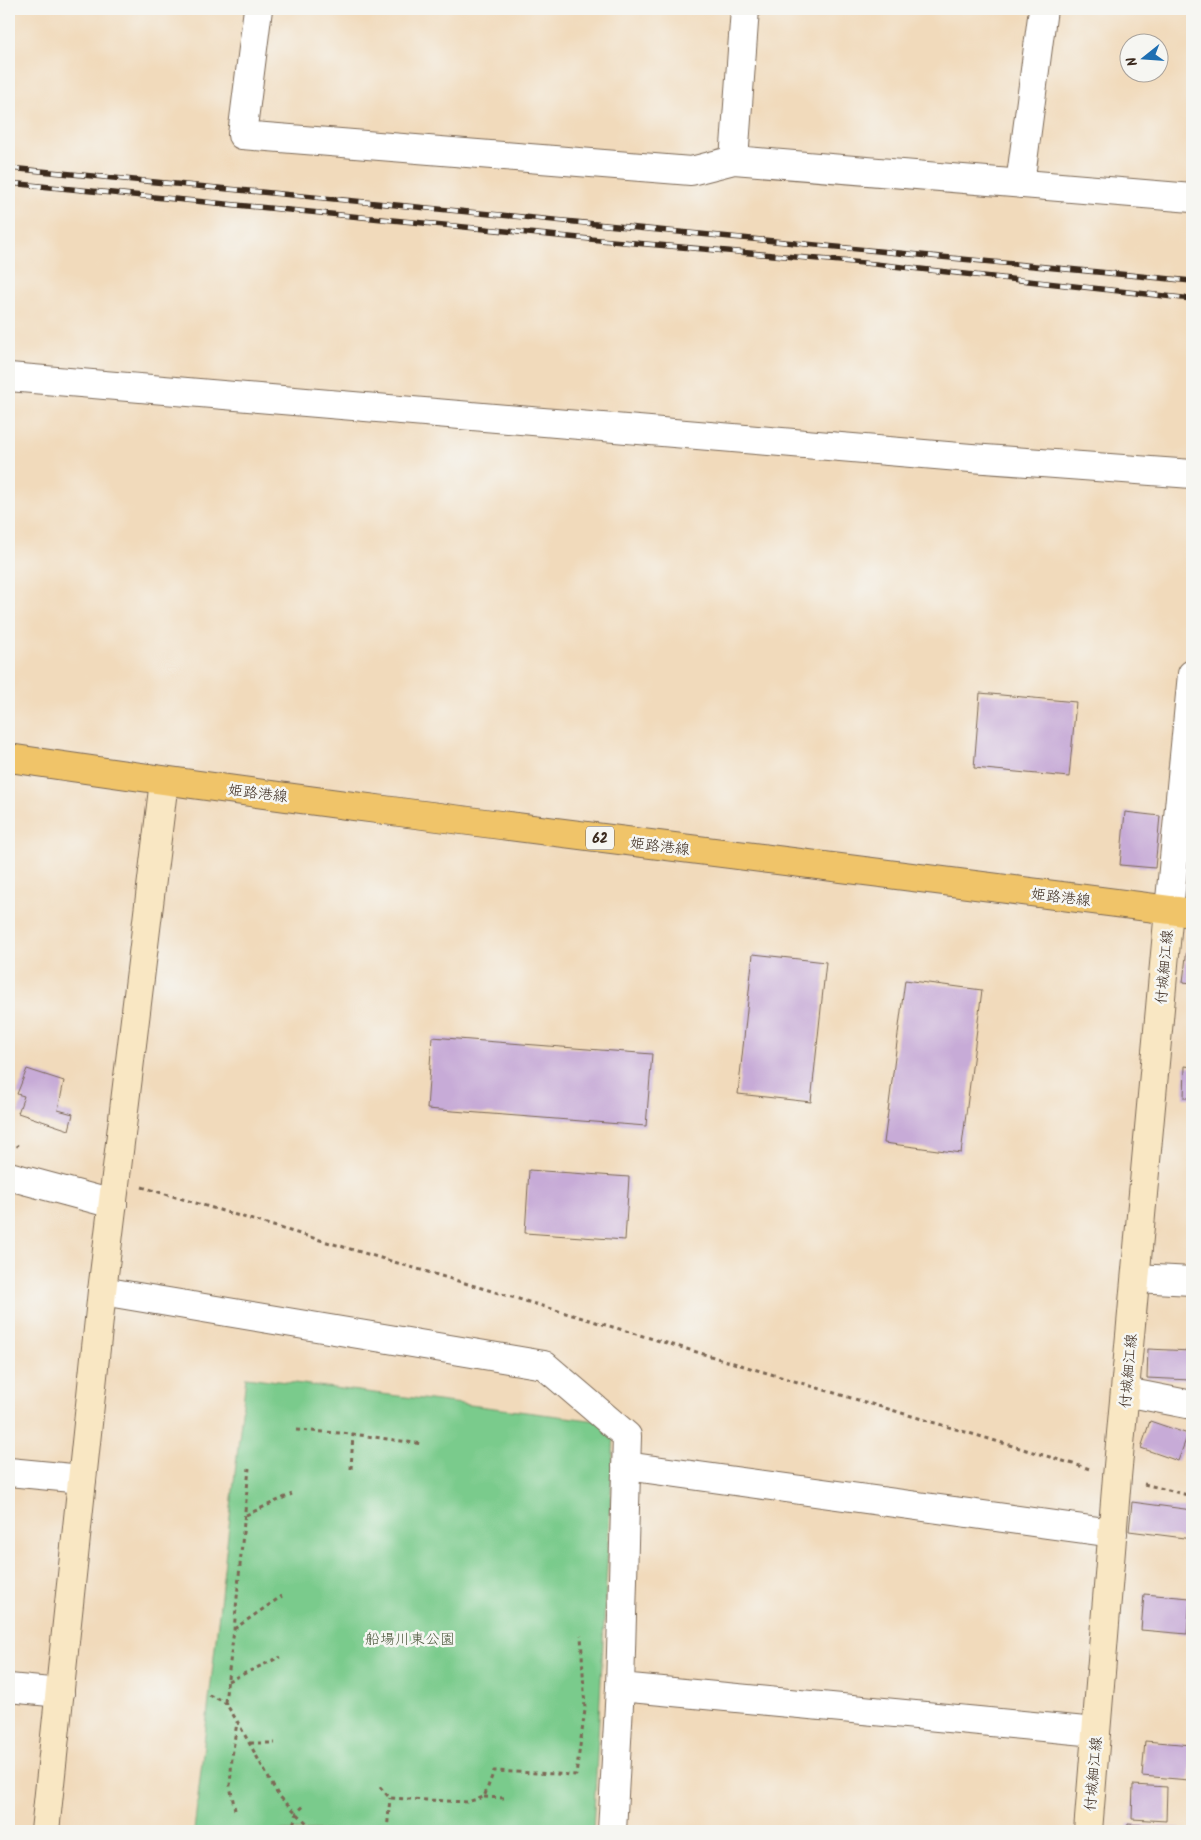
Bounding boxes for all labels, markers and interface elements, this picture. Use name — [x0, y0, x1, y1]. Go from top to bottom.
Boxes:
north arrow — [1118, 32, 1168, 82]
text: N — [1121, 54, 1144, 69]
street label: 姫路港線 — [227, 778, 289, 810]
road number: 62 — [586, 826, 614, 850]
street label: 姫路港線 — [629, 831, 691, 863]
street label: 姫路港線 — [1030, 882, 1092, 914]
street label: 付城細江線 — [1150, 929, 1180, 1005]
street label: 付城細江線 — [1114, 1333, 1144, 1409]
park label: 船場川東公園 — [365, 1628, 455, 1652]
street label: 付城細江線 — [1079, 1736, 1109, 1812]

